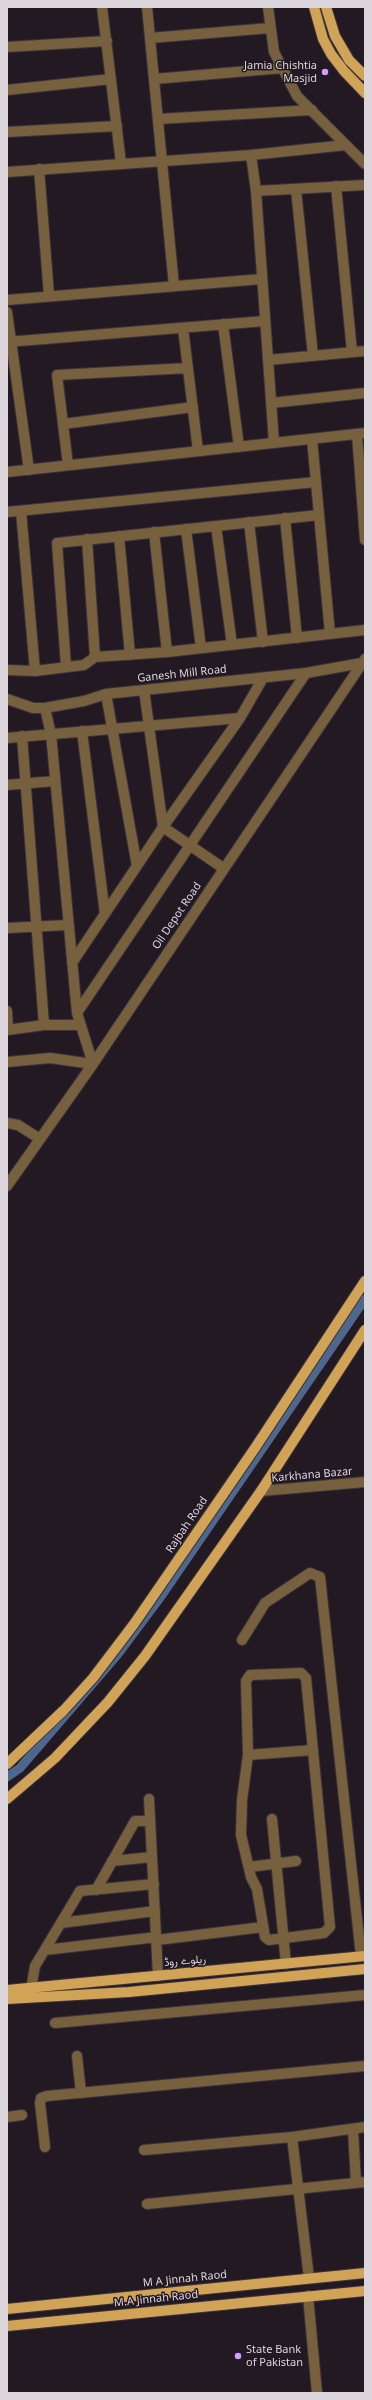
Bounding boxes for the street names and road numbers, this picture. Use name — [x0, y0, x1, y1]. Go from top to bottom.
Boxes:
street label: Ganesh Mill Road — [137, 663, 227, 685]
street label: Oil Depot Road — [150, 880, 204, 952]
street label: Karkhana Bazar — [271, 1465, 353, 1485]
street label: Rajbah Road — [163, 1494, 211, 1556]
street label: ریلوے روڈ — [164, 1953, 206, 1969]
street label: M A Jinnah Raod — [142, 2268, 228, 2290]
street label: M.A Jinnah Raod — [113, 2288, 199, 2310]

